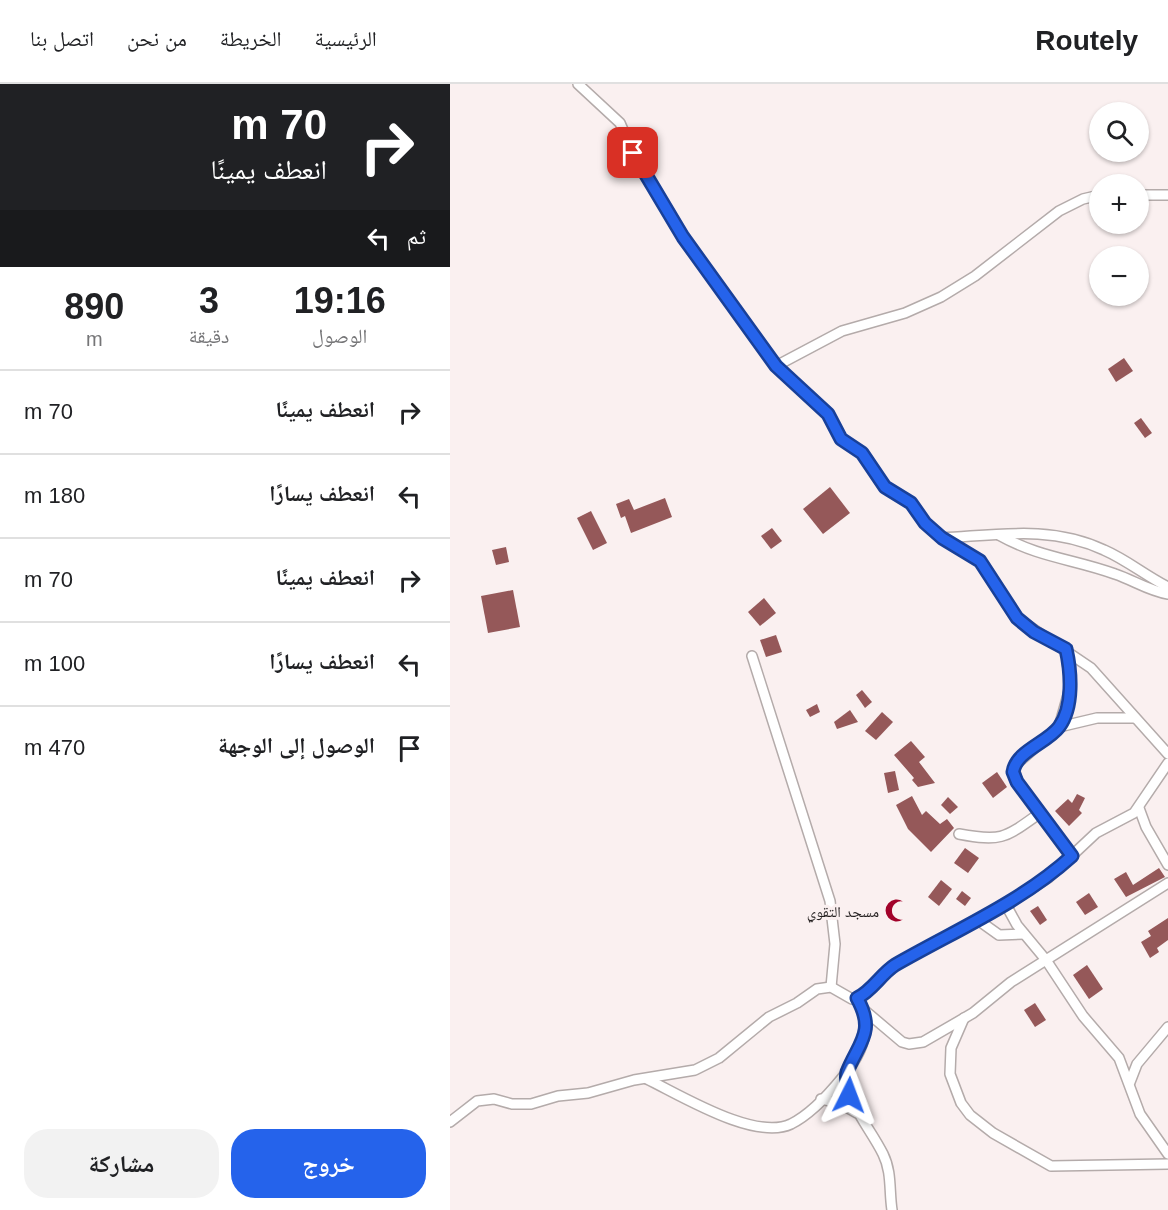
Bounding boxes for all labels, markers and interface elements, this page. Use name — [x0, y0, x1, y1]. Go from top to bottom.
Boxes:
text: Routely — [1035, 25, 1138, 56]
text: اتصل بنا — [30, 27, 94, 50]
text: من نحن — [127, 27, 187, 50]
text: الخريطة — [220, 27, 282, 50]
text: الرئيسية — [315, 27, 377, 50]
text: 70 m — [231, 101, 327, 148]
map controls — [1089, 102, 1149, 306]
button: search — [1089, 102, 1149, 162]
icon: right — [348, 108, 426, 186]
pin — [607, 127, 658, 178]
icon: arrive — [616, 136, 649, 169]
text: انعطف يمينًا — [211, 155, 327, 185]
button: + — [1089, 174, 1149, 234]
icon: left — [362, 222, 395, 255]
text: ثم — [407, 224, 426, 249]
button: − — [1089, 246, 1149, 306]
text: 3 — [199, 280, 219, 321]
text: 19:16 — [294, 280, 386, 321]
text: 890 — [64, 286, 124, 327]
text: دقيقة — [189, 325, 229, 347]
text: الوصول — [312, 325, 367, 347]
text: m — [86, 328, 103, 350]
icon: right — [393, 396, 426, 429]
text: انعطف يمينًا — [276, 397, 375, 422]
text: 70 m — [24, 399, 73, 424]
icon: left — [393, 480, 426, 513]
text: انعطف يسارًا — [269, 481, 375, 506]
text: 180 m — [24, 483, 85, 508]
icon: right — [393, 564, 426, 597]
text: انعطف يمينًا — [276, 565, 375, 590]
text: 70 m — [24, 567, 73, 592]
icon: left — [393, 648, 426, 681]
text: انعطف يسارًا — [269, 649, 375, 674]
text: 100 m — [24, 651, 85, 676]
icon: arrive — [393, 732, 426, 765]
text: الوصول إلى الوجهة — [218, 733, 375, 758]
text: 470 m — [24, 735, 85, 760]
mosque icon: مسجد التقوي — [884, 898, 910, 924]
place label: مسجد التقوي — [807, 903, 879, 923]
position arrow — [817, 1063, 881, 1127]
button: مشاركة — [24, 1129, 219, 1198]
button: خروج — [231, 1129, 426, 1198]

